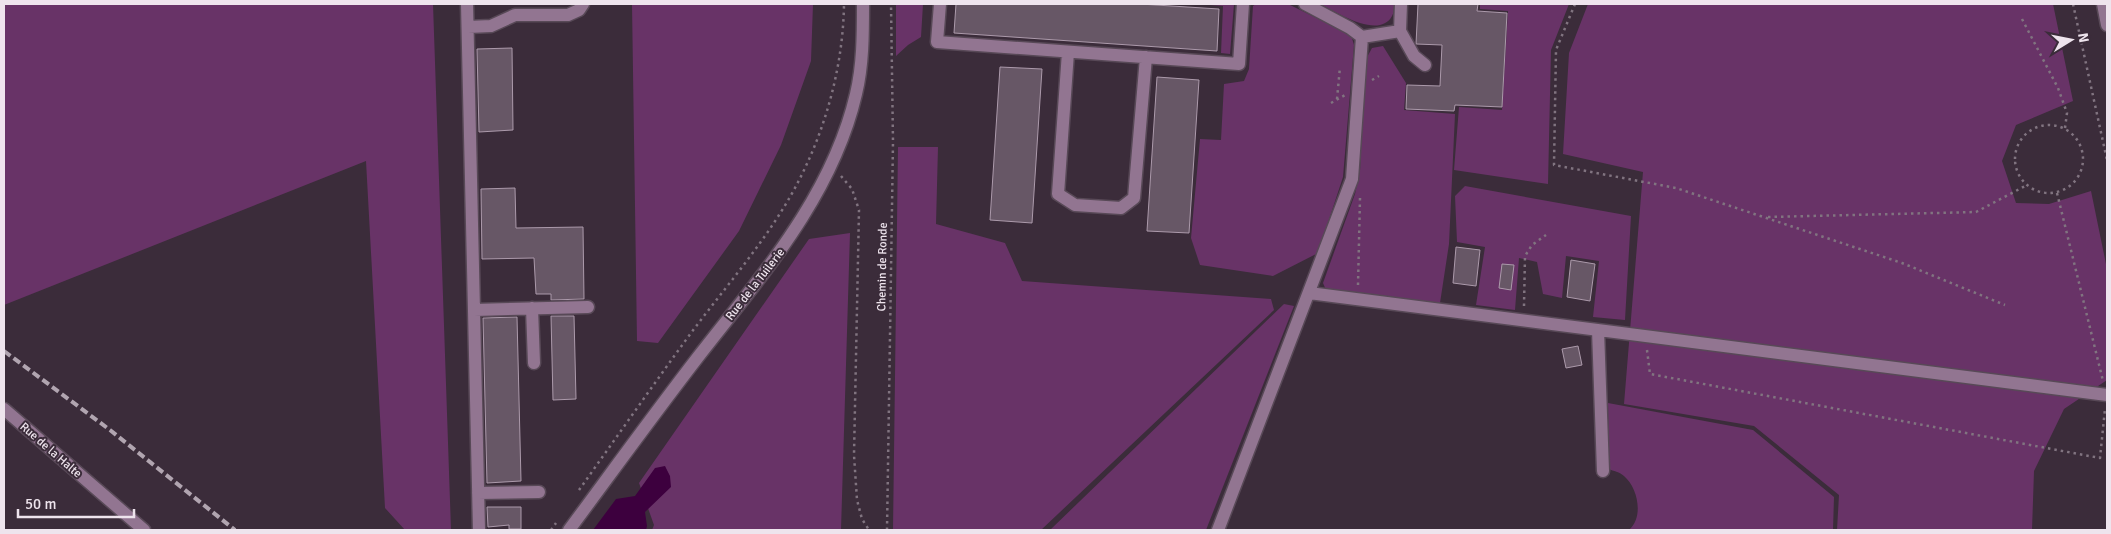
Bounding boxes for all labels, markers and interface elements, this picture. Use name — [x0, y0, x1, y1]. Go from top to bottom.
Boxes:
north arrow — [2046, 15, 2096, 65]
text: N — [2074, 32, 2093, 44]
street label: Chemin de Ronde — [874, 222, 891, 312]
street label: Rue de la Tuilerie — [723, 245, 788, 323]
street label: Rue de la Halte — [17, 419, 85, 481]
scale bar — [18, 486, 134, 518]
text: 50 m — [25, 495, 56, 513]

